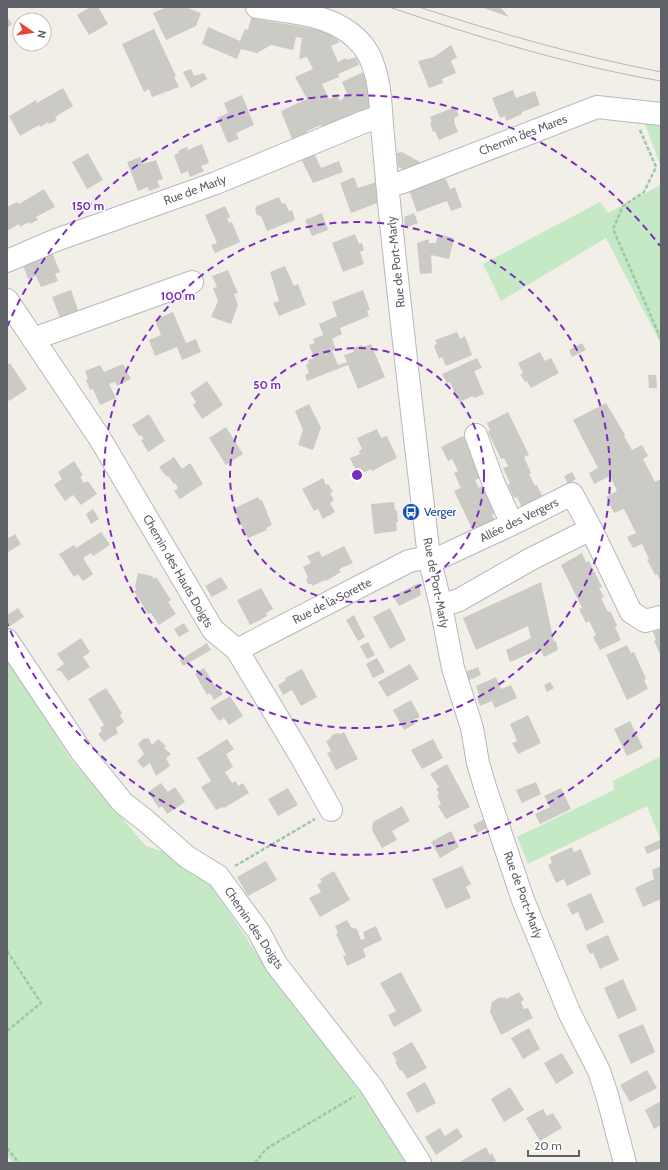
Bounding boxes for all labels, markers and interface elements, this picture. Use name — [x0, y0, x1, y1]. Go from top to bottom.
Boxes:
north arrow — [12, 12, 52, 52]
text: N — [34, 29, 49, 40]
street label: Chemin des Mares — [477, 111, 569, 158]
street label: Rue de Marly — [161, 171, 228, 208]
text: 150 m — [72, 198, 104, 213]
street label: Rue de Port-Marly — [383, 216, 408, 309]
text: 100 m — [161, 288, 195, 303]
text: 50 m — [253, 377, 281, 392]
centre of rings — [350, 468, 364, 482]
street label: Allée des Vergers — [477, 494, 561, 545]
bus stop icon: Verger — [401, 502, 421, 522]
place label: Verger — [424, 504, 457, 519]
street label: Chemin des Hauts Doigts — [140, 512, 217, 630]
street label: Rue de Port-Marly — [420, 536, 453, 629]
street label: Rue de la Sorette — [290, 574, 374, 627]
street label: Rue de Port-Marly — [501, 849, 546, 941]
street label: Chemin des Doigts — [221, 884, 287, 972]
scale bar — [528, 1132, 579, 1158]
text: 20 m — [534, 1138, 562, 1153]

